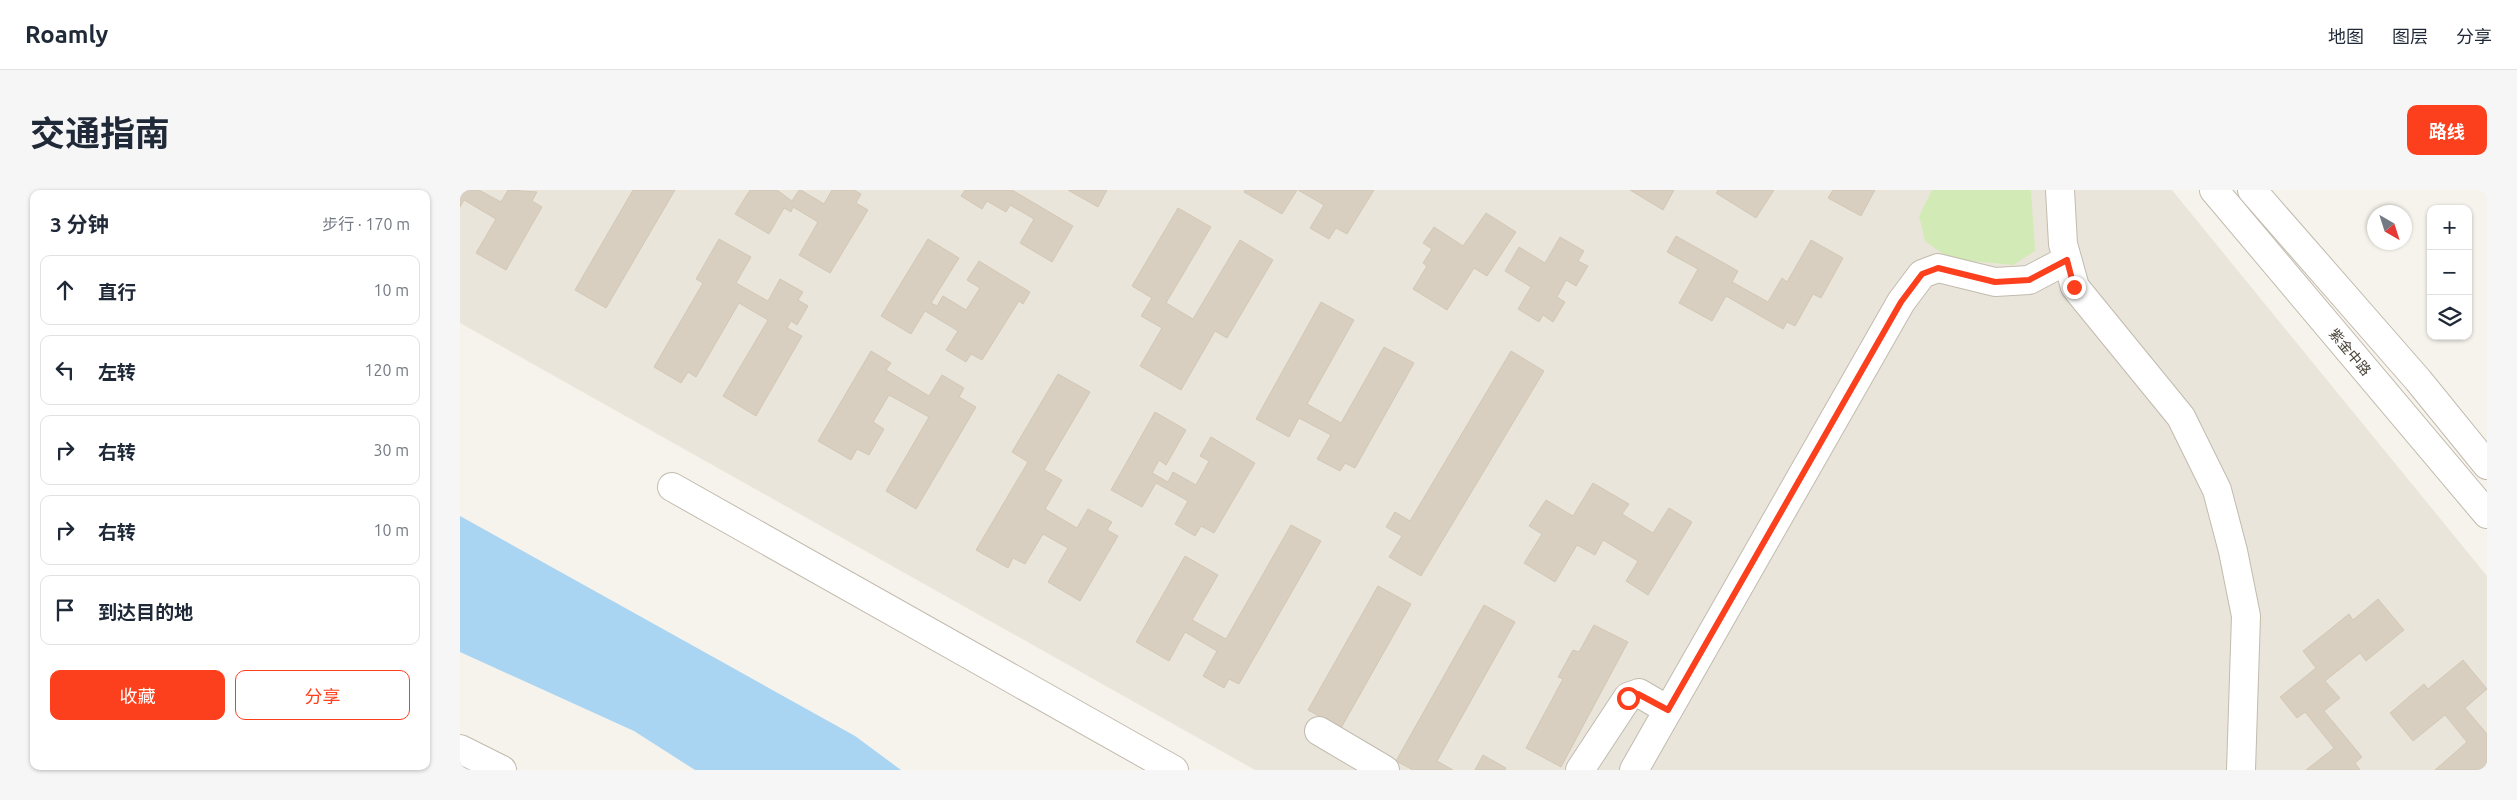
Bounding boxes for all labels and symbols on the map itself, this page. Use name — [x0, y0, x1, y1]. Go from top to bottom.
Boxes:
north arrow — [2367, 205, 2412, 250]
route end — [2063, 276, 2086, 299]
street label: 紫金中路 — [2326, 325, 2374, 379]
route start — [1617, 687, 1640, 710]

